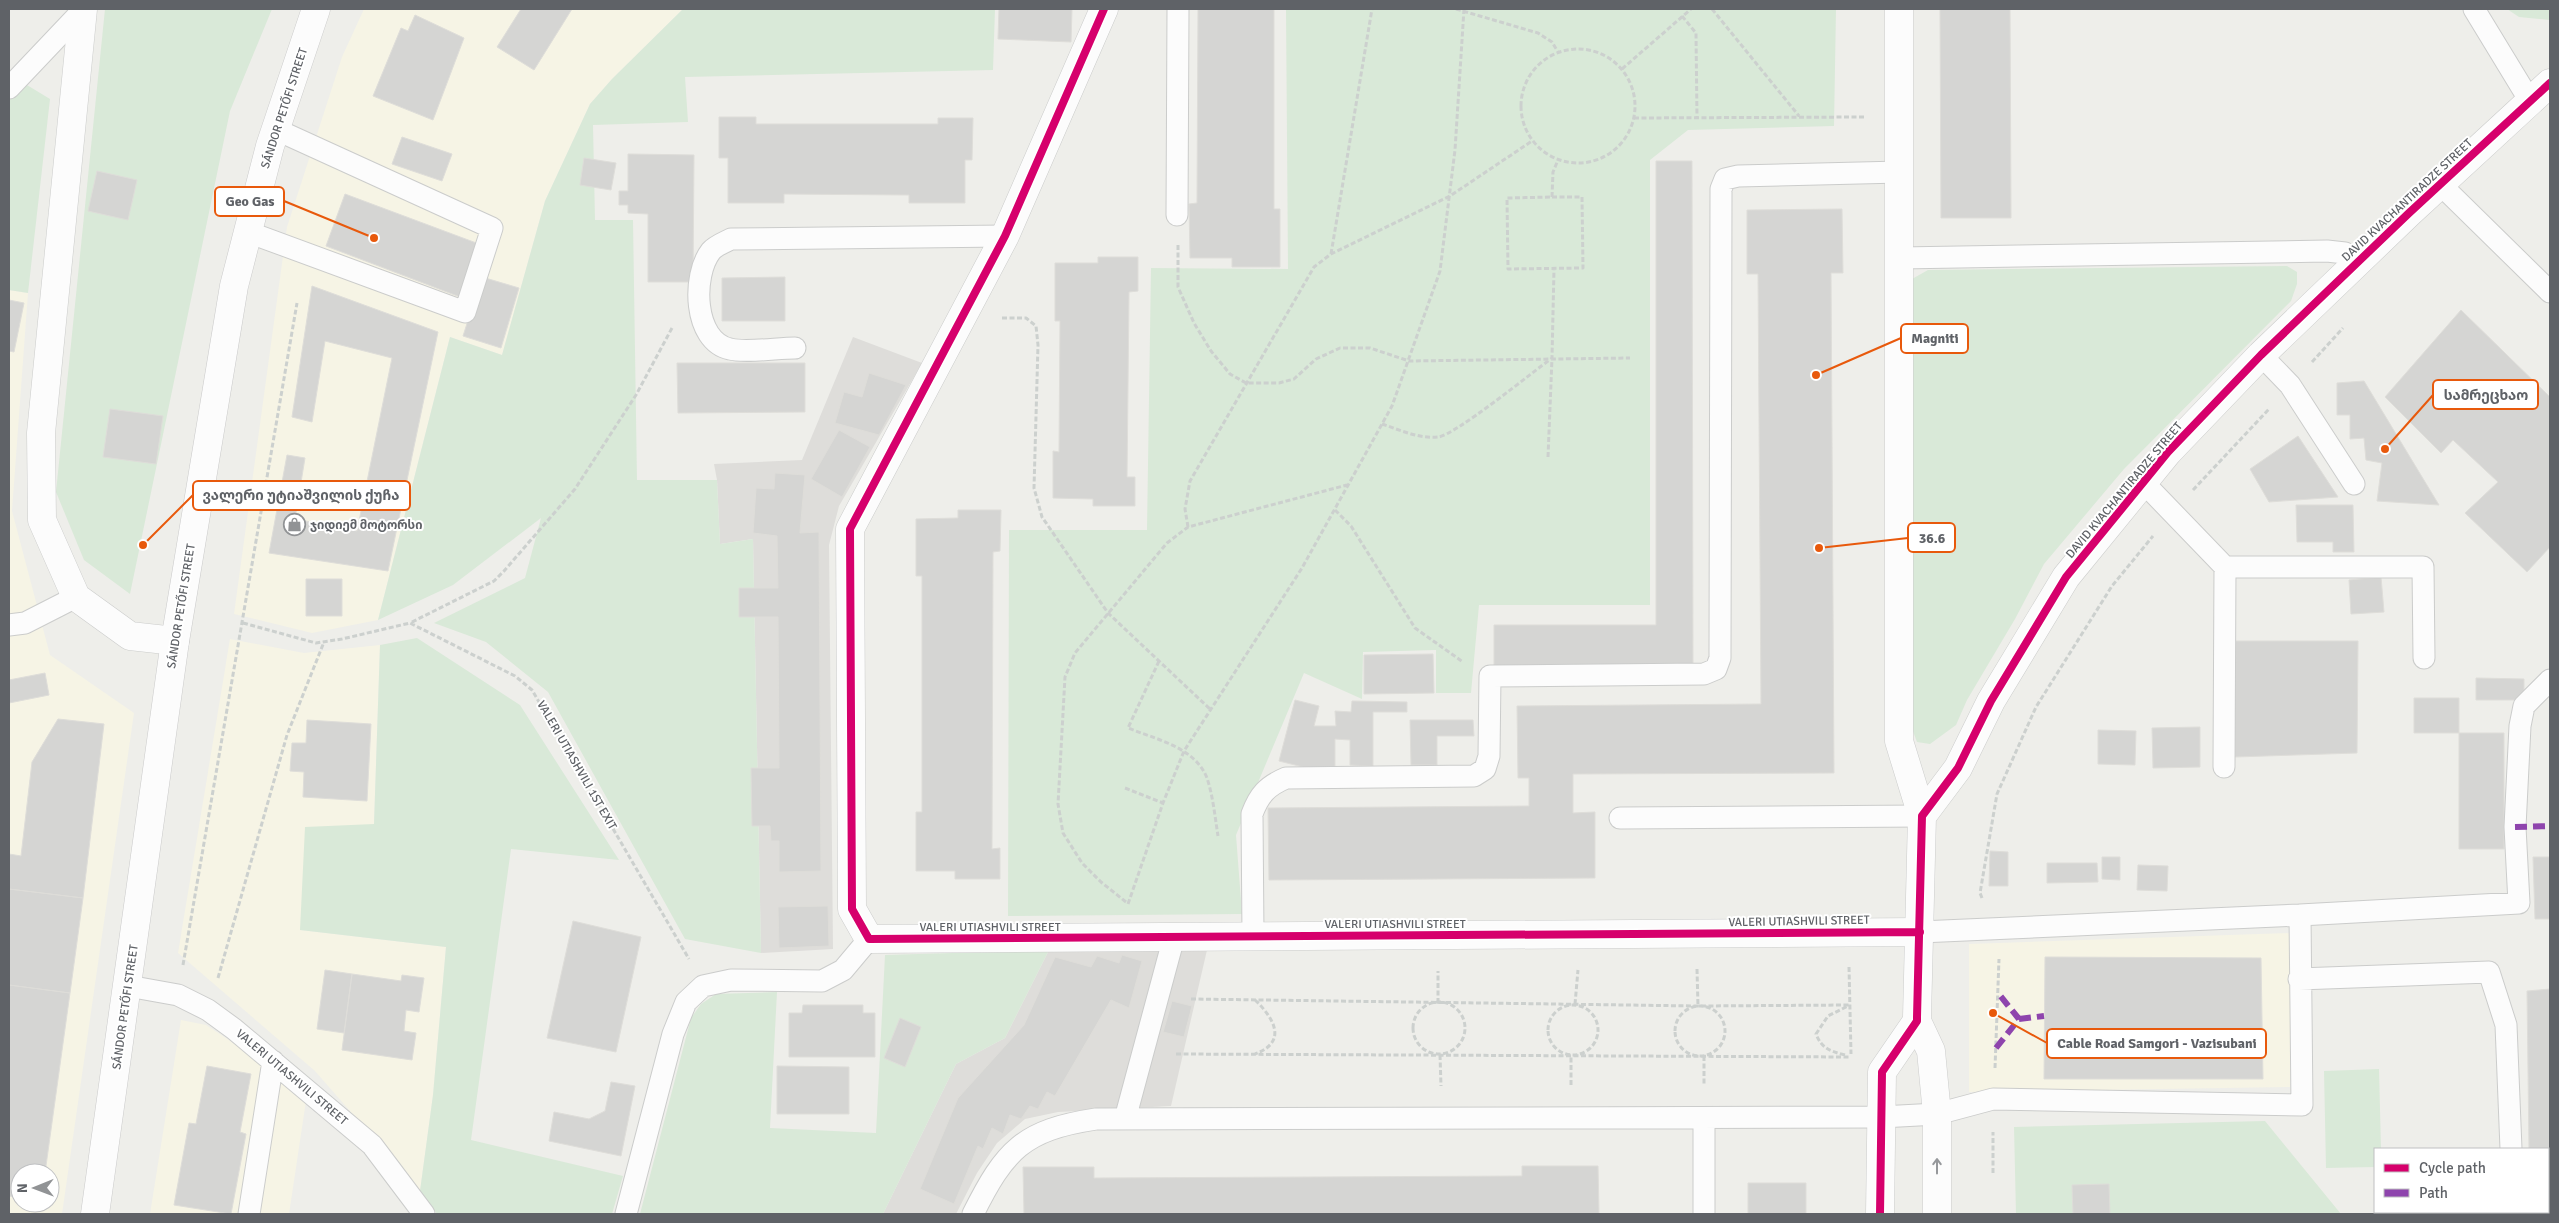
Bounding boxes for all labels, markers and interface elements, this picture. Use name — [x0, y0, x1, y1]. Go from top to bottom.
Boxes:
street label: SÁNDOR PETŐFI STREET — [258, 46, 311, 170]
street label: DAVID KVACHANTIRADZE STREET — [2339, 136, 2476, 265]
callout: Geo Gas — [215, 187, 284, 216]
text: Geo Gas — [225, 193, 275, 210]
callout: Magniti — [1901, 324, 1968, 353]
text: Magniti — [1911, 330, 1959, 347]
callout: სამრეცხაო — [2433, 380, 2538, 409]
text: სამრეცხაო — [2444, 387, 2528, 404]
street label: DAVID KVACHANTIRADZE STREET — [2063, 419, 2186, 562]
callout: ვალერი უტიაშვილის ქუჩა — [193, 481, 410, 510]
text: ვალერი უტიაშვილის ქუჩა — [203, 487, 399, 504]
shop icon: ჯიდიემ მოტორსი — [282, 513, 306, 537]
place label: ჯიდიემ მოტორსი — [310, 518, 422, 533]
callout: 36.6 — [1908, 523, 1955, 552]
text: 36.6 — [1919, 530, 1946, 547]
street label: SÁNDOR PETŐFI STREET — [164, 543, 199, 670]
street label: VALERI UTIASHVILI 1ST EXIT — [533, 698, 620, 833]
street label: VALERI UTIASHVILI STREET — [1728, 913, 1870, 930]
street label: VALERI UTIASHVILI STREET — [1324, 917, 1466, 932]
street label: VALERI UTIASHVILI STREET — [919, 920, 1061, 935]
street label: SÁNDOR PETŐFI STREET — [109, 943, 142, 1071]
street label: VALERI UTIASHVILI STREET — [233, 1026, 351, 1129]
callout: Cable Road Samgori - Vazisubani — [2047, 1029, 2266, 1058]
text: Cable Road Samgori - Vazisubani — [2057, 1035, 2257, 1052]
legend — [2374, 1148, 2549, 1213]
one-way arrow — [1932, 1158, 1942, 1174]
text: Cycle path — [2419, 1159, 2486, 1177]
north arrow — [10, 1163, 60, 1213]
text: N — [14, 1183, 31, 1193]
text: Path — [2419, 1184, 2448, 1202]

